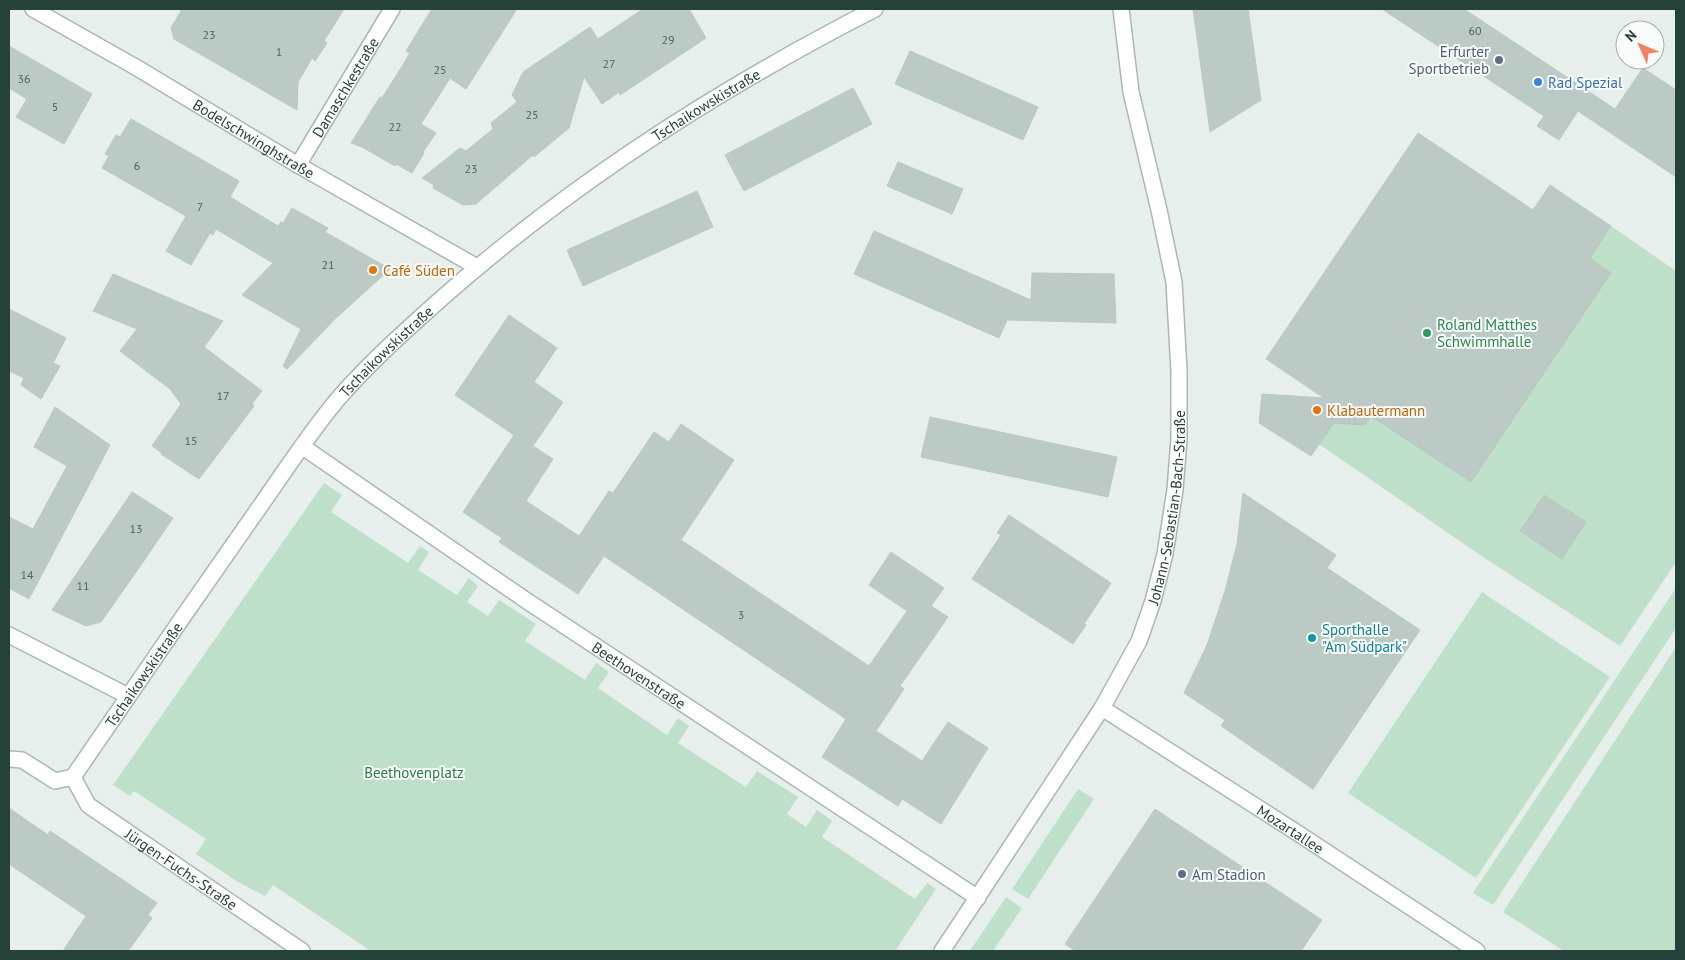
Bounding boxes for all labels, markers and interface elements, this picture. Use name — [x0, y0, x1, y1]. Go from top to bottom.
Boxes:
north arrow — [1615, 20, 1665, 70]
house number: 60 — [1468, 23, 1482, 38]
text: N — [1621, 26, 1640, 45]
house number: 23 — [202, 27, 216, 42]
house number: 29 — [661, 32, 675, 47]
street label: Damaschkestraße — [308, 34, 382, 141]
place label: Erfurter Sportbetrieb — [1409, 42, 1489, 78]
house number: 1 — [276, 44, 282, 59]
marker: Erfurter Sportbetrieb — [1493, 54, 1505, 66]
house number: 27 — [602, 56, 616, 71]
house number: 25 — [433, 62, 447, 77]
street label: Tschaikowskistraße — [648, 64, 763, 145]
house number: 36 — [17, 71, 31, 86]
place label: Rad Spezial — [1548, 73, 1623, 92]
marker: Rad Spezial — [1532, 76, 1544, 88]
street label: Bodelschwinghstraße — [190, 94, 318, 182]
house number: 5 — [52, 99, 58, 114]
house number: 25 — [525, 107, 539, 122]
house number: 22 — [388, 119, 402, 134]
house number: 6 — [134, 158, 140, 173]
house number: 23 — [464, 161, 478, 176]
house number: 7 — [197, 199, 203, 214]
house number: 21 — [321, 257, 335, 272]
place label: Café Süden — [383, 261, 455, 280]
marker: Café Süden — [367, 264, 379, 276]
street label: Tschaikowskistraße — [335, 301, 437, 401]
place label: Roland Matthes Schwimmhalle — [1437, 315, 1537, 351]
marker: Roland Matthes Schwimmhalle — [1421, 327, 1433, 339]
house number: 17 — [216, 388, 230, 403]
place label: Klabautermann — [1327, 401, 1425, 420]
marker: Klabautermann — [1311, 404, 1323, 416]
street label: Johann-Sebastian-Bach-Straße — [1143, 410, 1189, 608]
house number: 15 — [184, 433, 198, 448]
house number: 13 — [129, 521, 143, 536]
house number: 14 — [20, 567, 34, 582]
house number: 11 — [76, 578, 90, 593]
house number: 3 — [738, 607, 744, 622]
street label: Tschaikowskistraße — [101, 618, 186, 731]
place label: Sporthalle "Am Südpark" — [1322, 620, 1407, 656]
marker: Sporthalle "Am Südpark" — [1306, 632, 1318, 644]
street label: Beethovenstraße — [589, 637, 690, 713]
park label: Beethovenplatz — [364, 763, 464, 782]
street label: Mozartallee — [1254, 800, 1328, 857]
street label: Jürgen-Fuchs-Straße — [121, 823, 241, 914]
place label: Am Stadion — [1192, 865, 1266, 884]
marker: Am Stadion — [1176, 868, 1188, 880]

